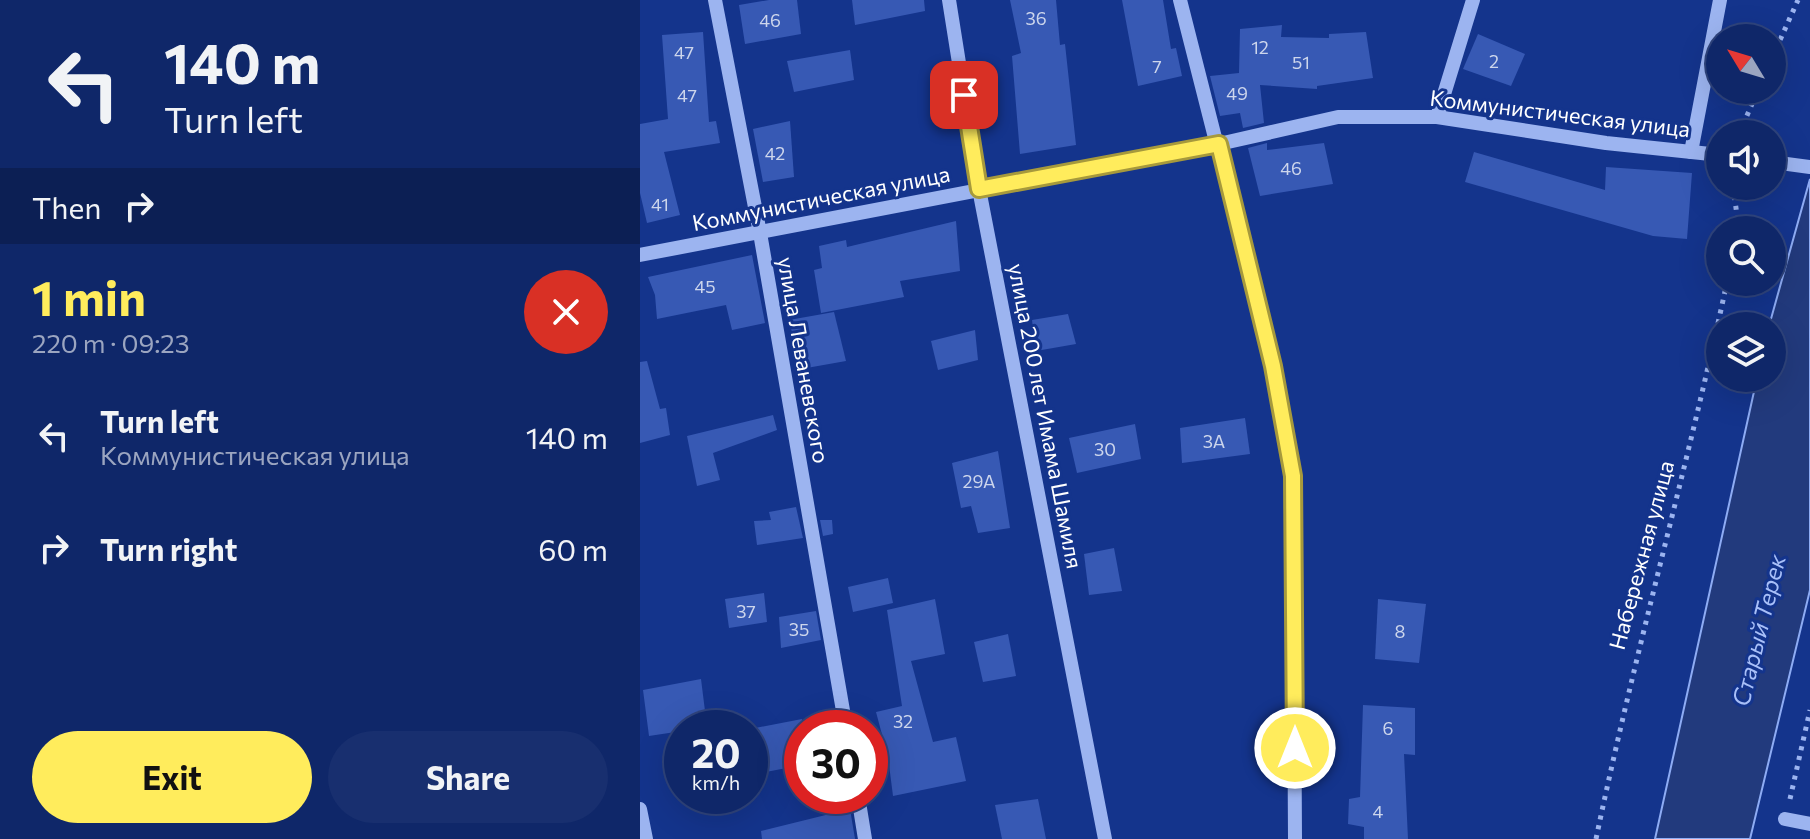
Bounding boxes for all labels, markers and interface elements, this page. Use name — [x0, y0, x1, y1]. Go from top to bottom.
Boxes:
house number: 36 — [1025, 7, 1047, 29]
house number: 46 — [759, 9, 781, 31]
north arrow — [1706, 24, 1786, 104]
map controls — [1706, 24, 1786, 392]
text: 140 m — [164, 27, 320, 96]
icon: left — [32, 32, 136, 136]
house number: 12 — [1251, 36, 1269, 58]
house number: 47 — [674, 41, 694, 63]
house number: 2 — [1489, 50, 1499, 72]
house number: 51 — [1292, 51, 1310, 73]
house number: 7 — [1152, 55, 1162, 77]
pin — [930, 61, 998, 129]
icon: arrive — [942, 73, 986, 117]
house number: 49 — [1226, 82, 1248, 104]
house number: 47 — [677, 84, 697, 106]
street label: Коммунистическая улица — [1428, 84, 1692, 142]
text: Turn left — [164, 96, 303, 140]
button: sound — [1706, 120, 1786, 200]
house number: 42 — [765, 142, 785, 164]
house number: 46 — [1280, 157, 1302, 179]
street label: Коммунистическая улица — [690, 160, 952, 236]
icon: right — [117, 184, 161, 228]
text: Then — [32, 188, 101, 225]
house number: 41 — [651, 193, 669, 215]
button: search — [1706, 216, 1786, 296]
street label: улица Леваневского — [773, 255, 835, 465]
street label: улица 200 лет Имама Шамиля — [1003, 261, 1089, 571]
text: 1 min — [32, 267, 146, 326]
button: close — [524, 270, 608, 354]
house number: 45 — [694, 275, 716, 297]
button: layers — [1706, 312, 1786, 392]
text: 220 m · 09:23 — [32, 327, 190, 358]
text: Turn left — [100, 402, 219, 439]
icon: left — [32, 414, 76, 458]
text: 140 m — [526, 418, 608, 455]
house number: 3А — [1203, 430, 1225, 452]
house number: 30 — [1094, 438, 1116, 460]
text: Коммунистическая улица — [100, 439, 410, 470]
street label: Набережная улица — [1603, 458, 1679, 652]
house number: 29А — [963, 470, 995, 492]
icon: right — [32, 526, 76, 570]
text: Turn right — [100, 530, 237, 567]
text: 60 m — [538, 530, 608, 567]
water label: Старый Терек — [1725, 550, 1791, 709]
house number: 37 — [736, 600, 756, 622]
house number: 35 — [789, 618, 809, 640]
house number: 8 — [1395, 620, 1406, 642]
position arrow — [1253, 706, 1337, 790]
speed limit sign: 30 — [784, 710, 888, 814]
house number: 32 — [893, 710, 913, 732]
house number: 6 — [1383, 717, 1393, 739]
text: 20 — [691, 727, 741, 776]
button: Exit — [32, 731, 312, 823]
button: Share — [328, 731, 608, 823]
text: km/h — [692, 770, 740, 794]
house number: 4 — [1373, 800, 1384, 822]

